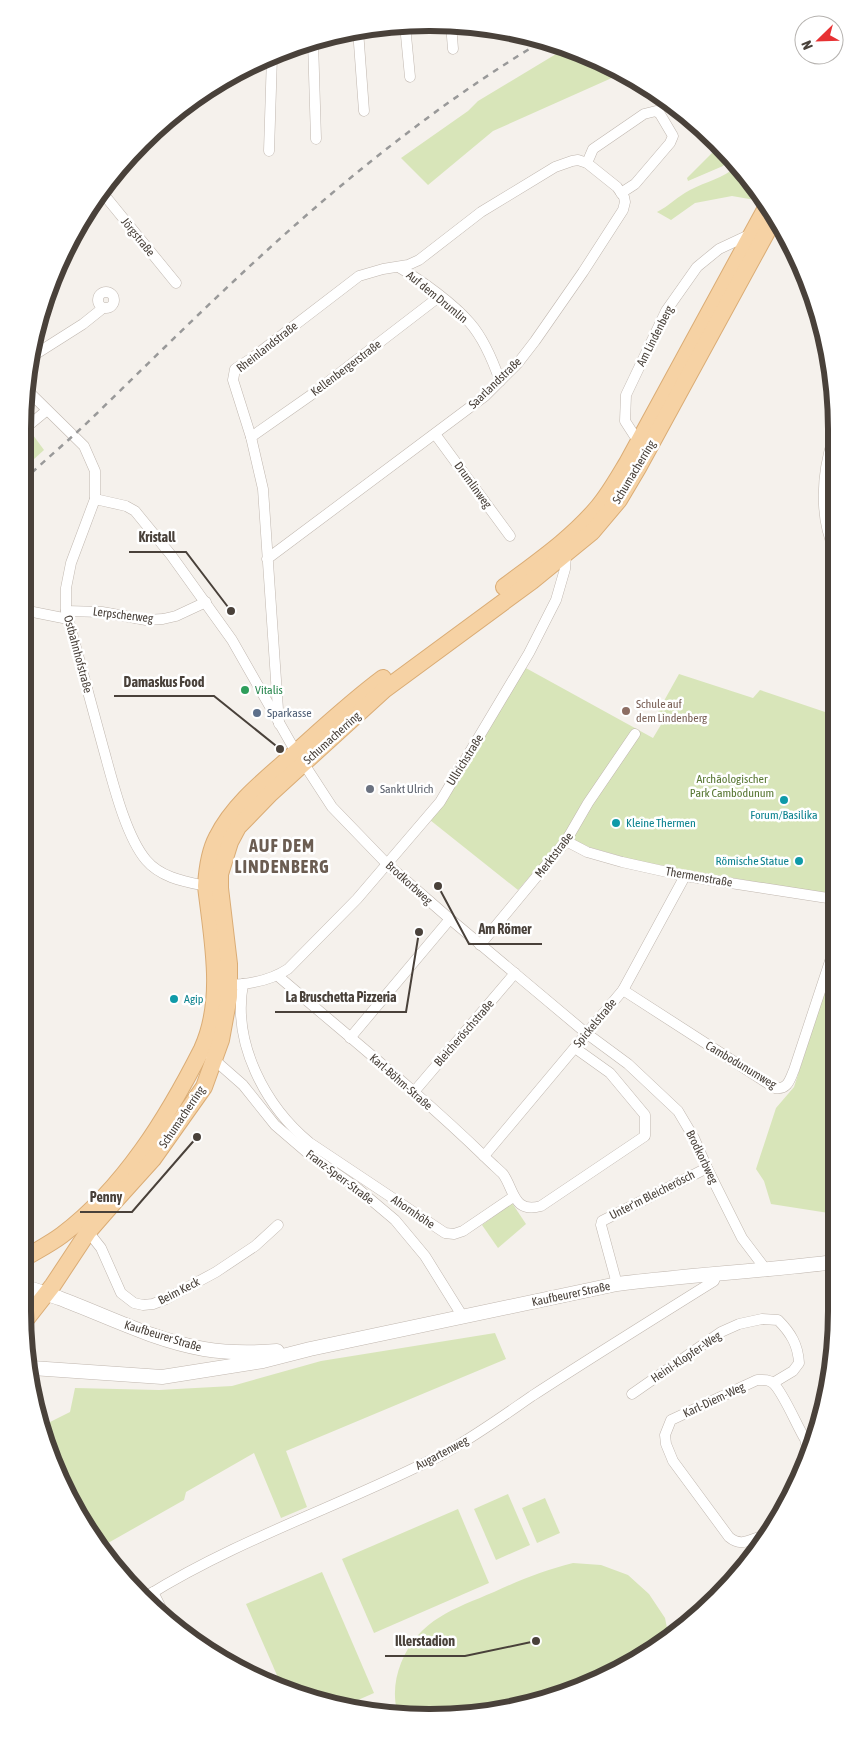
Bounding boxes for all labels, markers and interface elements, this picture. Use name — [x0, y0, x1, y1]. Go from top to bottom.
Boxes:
north arrow — [794, 15, 844, 65]
text: N — [798, 38, 816, 52]
street label: Jörgstraße — [118, 215, 158, 259]
street label: Auf dem Drumlin — [404, 268, 470, 326]
street label: Am Lindenberg — [634, 303, 677, 369]
street label: Rheinlandstraße — [234, 319, 300, 375]
street label: Kellenbergerstraße — [308, 337, 384, 399]
street label: Saarlandstraße — [466, 354, 524, 412]
street label: Schumacherring — [609, 437, 659, 506]
street label: Drumlinweg — [451, 459, 495, 512]
callout: Kristall — [129, 523, 186, 552]
text: Kristall — [138, 529, 176, 545]
street label: Lerpscherweg — [92, 604, 155, 626]
street label: Ostbahnhofstraße — [61, 614, 95, 694]
callout: Damaskus Food — [114, 667, 214, 696]
text: Damaskus Food — [124, 674, 205, 690]
place label: Vitalis — [255, 683, 283, 697]
marker: Vitalis — [239, 684, 251, 696]
place label: Schule auf dem Lindenberg — [636, 697, 708, 725]
marker: Schule auf dem Lindenberg — [620, 705, 632, 717]
place label: Sparkasse — [267, 706, 312, 720]
marker: Sparkasse — [251, 707, 263, 719]
street label: Schumacherring — [301, 708, 364, 767]
street label: Ullrichstraße — [444, 732, 486, 788]
park label: Archäologischer Park Cambodunum — [690, 772, 774, 800]
place label: Sankt Ulrich — [380, 782, 434, 796]
marker: Sankt Ulrich — [364, 783, 376, 795]
marker: Forum/Basilika — [778, 794, 790, 806]
place label: Forum/Basilika — [750, 808, 818, 822]
place label: Kleine Thermen — [626, 816, 696, 830]
marker: Kleine Thermen — [610, 817, 622, 829]
street label: Merktstraße — [532, 830, 576, 880]
district label: AUF DEM LINDENBERG — [234, 835, 330, 877]
place label: Römische Statue — [716, 854, 789, 868]
marker: Römische Statue — [793, 855, 805, 867]
street label: Brodkorbweg — [383, 858, 436, 908]
street label: Thermenstraße — [665, 864, 733, 890]
callout: Am Römer — [469, 915, 542, 944]
text: Am Römer — [477, 921, 532, 937]
callout: La Bruschetta Pizzeria — [275, 983, 406, 1012]
text: La Bruschetta Pizzeria — [285, 989, 397, 1005]
place label: Agip — [184, 992, 204, 1006]
marker: Agip — [168, 993, 180, 1005]
street label: Spickelstraße — [571, 996, 619, 1050]
street label: Bleicheröschstraße — [431, 997, 497, 1069]
street label: Cambodunumweg — [703, 1038, 780, 1092]
street label: Karl-Böhm-Straße — [367, 1051, 435, 1113]
street label: Schumacherring — [156, 1083, 208, 1151]
street label: Brodkorbweg — [683, 1128, 721, 1187]
street label: Franz-Sperr-Straße — [303, 1147, 377, 1207]
street label: Unter'm Bleicherösch — [607, 1167, 697, 1223]
callout: Penny — [80, 1183, 132, 1212]
text: Penny — [90, 1189, 122, 1205]
street label: Ahornhöhe — [389, 1192, 437, 1232]
street label: Beim Keck — [156, 1274, 203, 1307]
street label: Kaufbeurer Straße — [530, 1279, 612, 1309]
street label: Kaufbeurer Straße — [123, 1318, 203, 1354]
street label: Heini-Klopfer-Weg — [648, 1328, 724, 1386]
street label: Karl-Diem-Weg — [681, 1379, 748, 1420]
street label: Augartenweg — [413, 1433, 472, 1473]
callout: Illerstadion — [385, 1627, 465, 1656]
text: Illerstadion — [395, 1633, 455, 1649]

